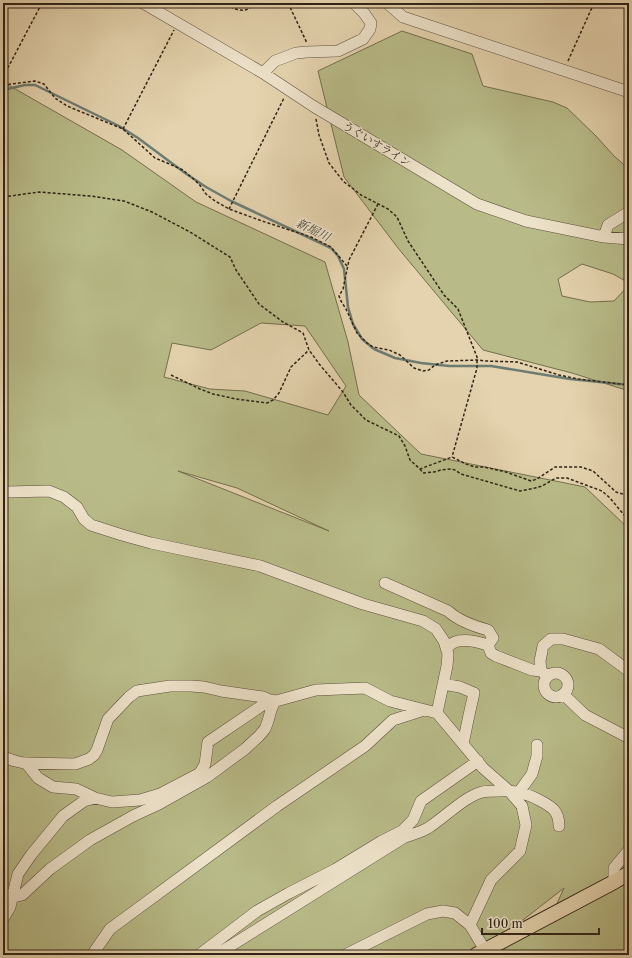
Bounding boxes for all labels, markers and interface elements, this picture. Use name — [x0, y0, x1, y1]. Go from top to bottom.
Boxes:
street label: うぐいすライン — [341, 118, 413, 170]
water label: 新堀川 — [294, 215, 334, 245]
scale bar — [482, 910, 599, 936]
text: 100 m — [488, 916, 523, 931]

